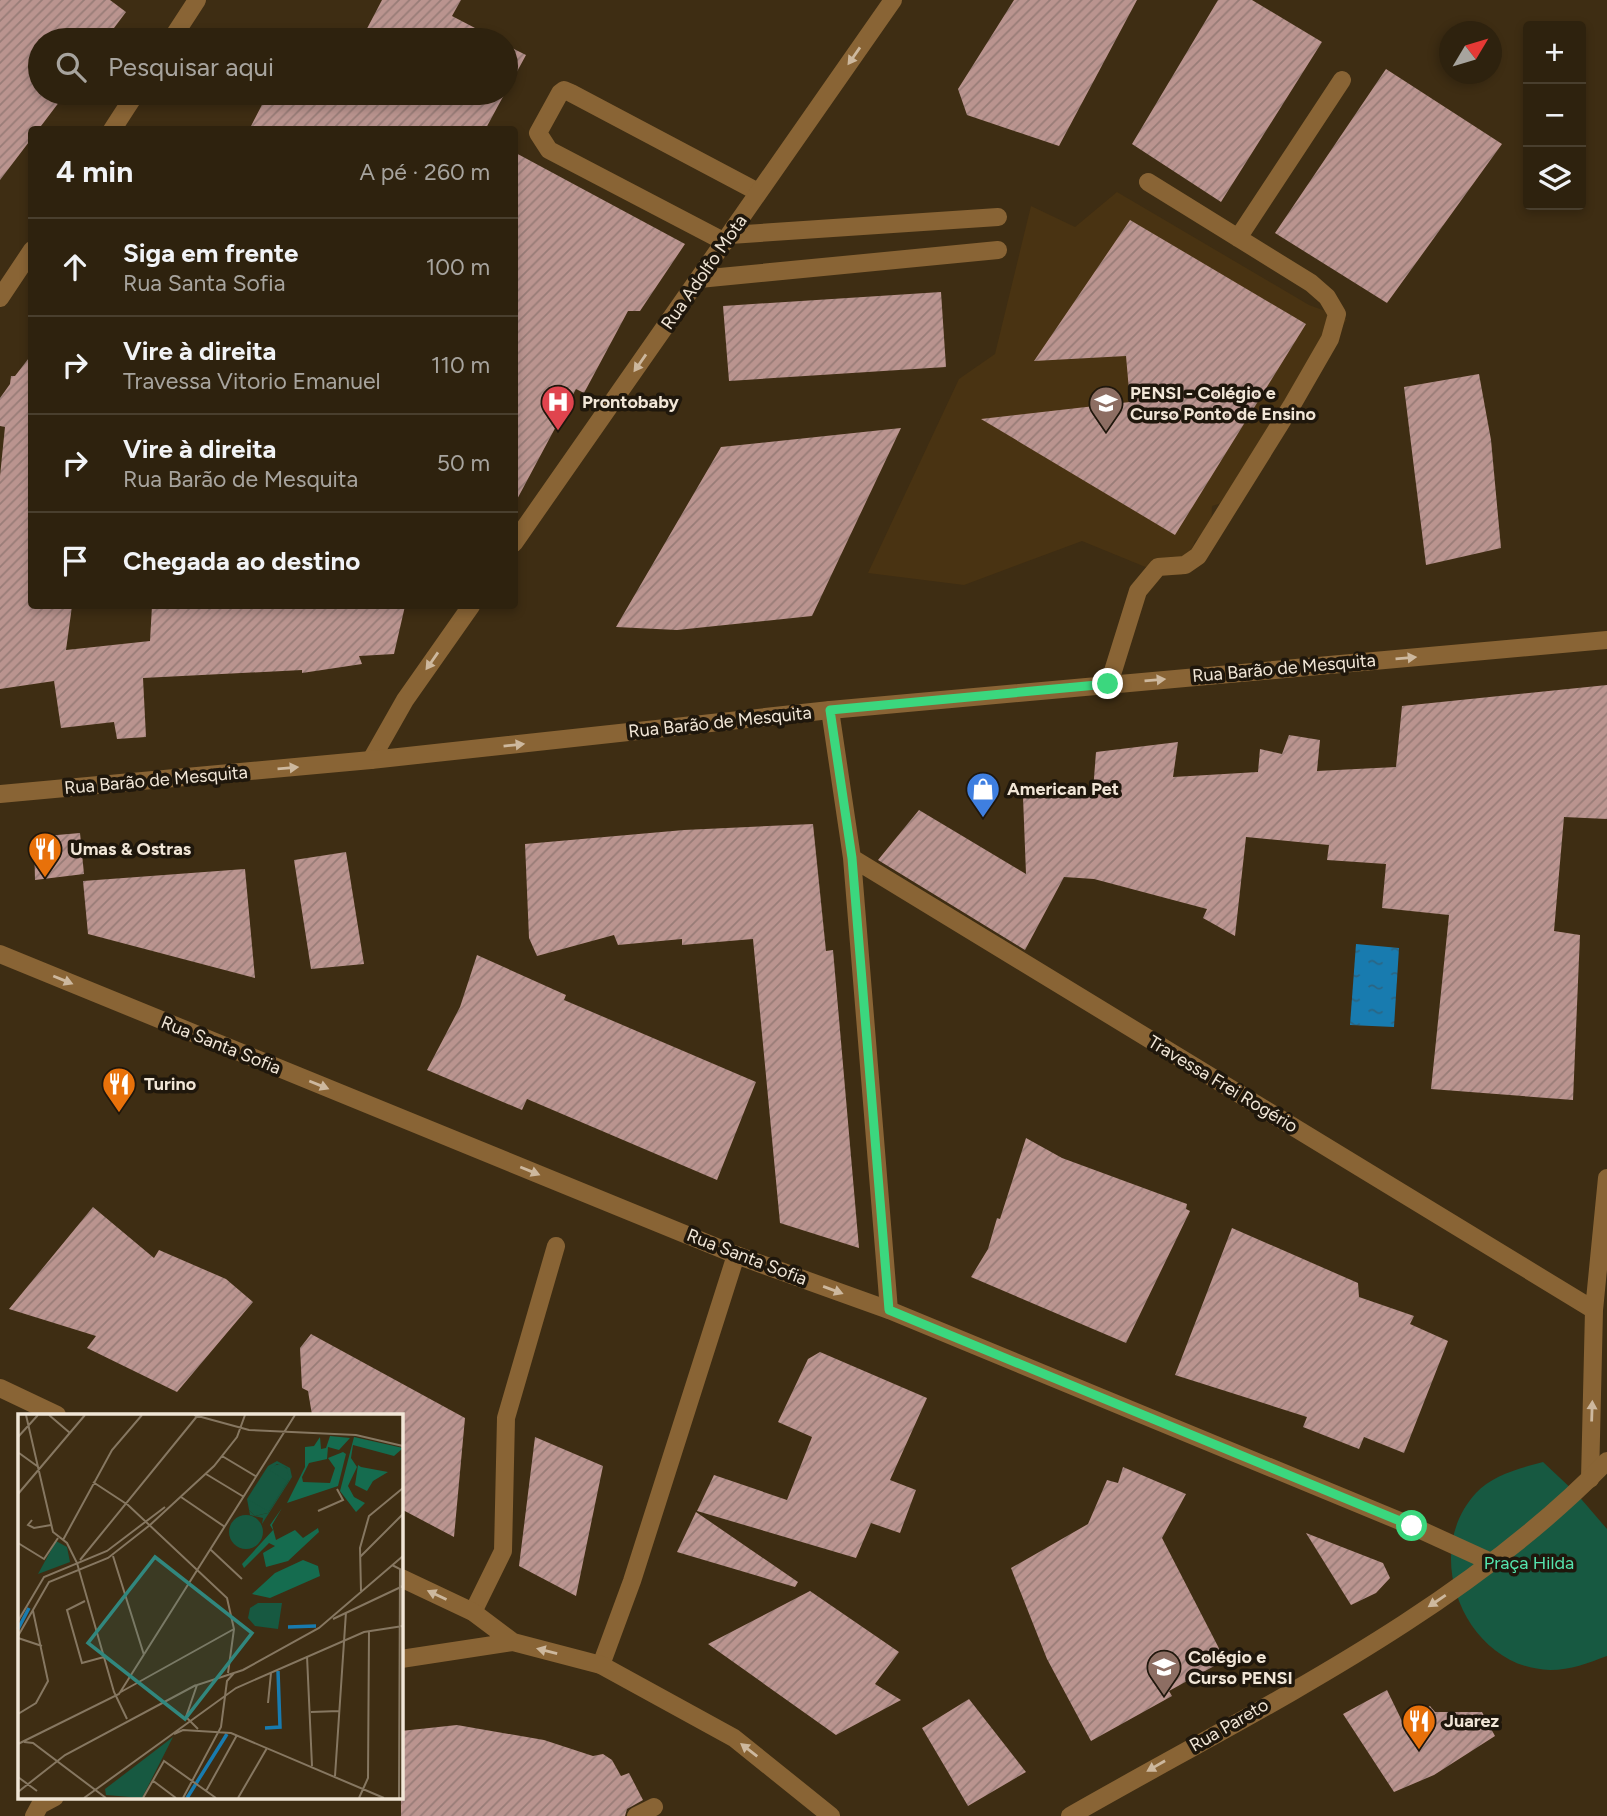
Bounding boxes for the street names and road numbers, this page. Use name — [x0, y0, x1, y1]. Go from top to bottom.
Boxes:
street label: Rua Adolfo Mota — [656, 210, 752, 334]
street label: Rua Barão de Mesquita — [1191, 649, 1377, 687]
street label: Rua Barão de Mesquita — [627, 701, 813, 743]
street label: Rua Barão de Mesquita — [63, 761, 249, 799]
street label: Rua Santa Sofia — [158, 1011, 284, 1079]
street label: Travessa Frei Rogério — [1144, 1031, 1302, 1137]
street label: Rua Santa Sofia — [684, 1224, 810, 1290]
street label: Rua Pareto — [1186, 1694, 1272, 1756]

